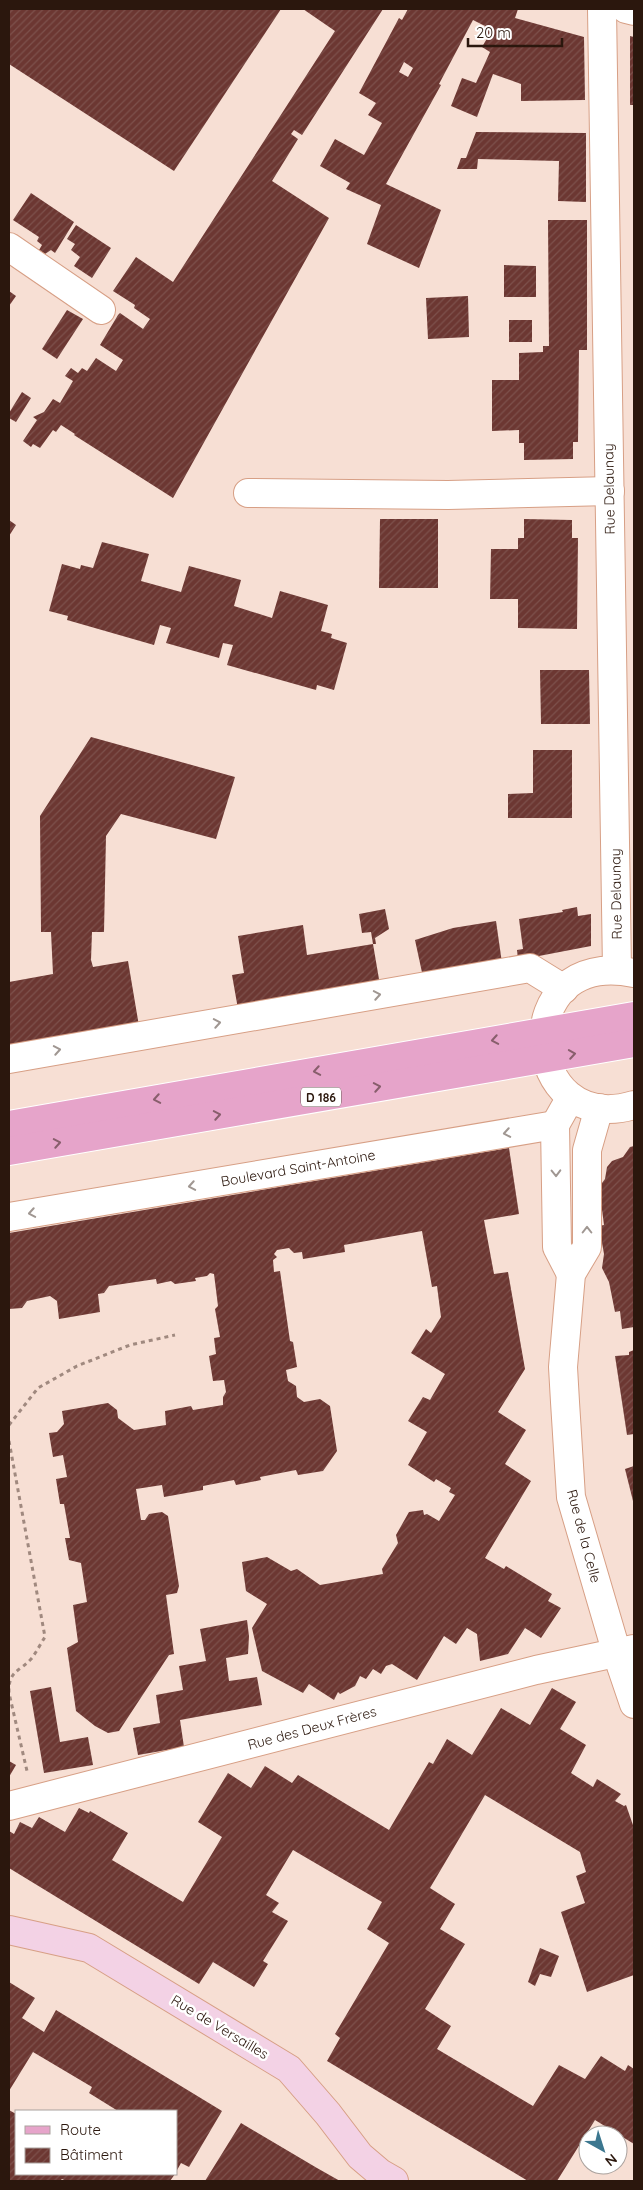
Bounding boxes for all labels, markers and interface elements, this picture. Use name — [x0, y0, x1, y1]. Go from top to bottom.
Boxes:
scale bar — [468, 15, 562, 47]
text: 20 m — [476, 23, 511, 42]
street label: Rue Delaunay — [599, 443, 619, 535]
street label: Rue Delaunay — [606, 848, 626, 940]
one-way arrow — [373, 990, 381, 1000]
one-way arrow — [212, 1018, 221, 1028]
one-way arrow — [490, 1035, 499, 1045]
one-way arrow — [52, 1046, 61, 1056]
one-way arrow — [567, 1049, 576, 1059]
one-way arrow — [313, 1066, 322, 1076]
one-way arrow — [373, 1083, 381, 1093]
road number: D 186 — [301, 1088, 341, 1106]
one-way arrow — [153, 1093, 162, 1103]
one-way arrow — [212, 1111, 221, 1121]
one-way arrow — [503, 1128, 512, 1138]
one-way arrow — [52, 1138, 61, 1148]
street label: Boulevard Saint-Antoine — [219, 1146, 377, 1190]
one-way arrow — [551, 1170, 561, 1178]
one-way arrow — [187, 1181, 196, 1191]
one-way arrow — [27, 1207, 36, 1217]
one-way arrow — [582, 1226, 592, 1234]
street label: Rue de la Celle — [563, 1487, 605, 1585]
street label: Rue des Deux Frères — [246, 1702, 378, 1754]
street label: Rue de Versailles — [168, 1991, 272, 2063]
legend — [15, 2110, 178, 2175]
text: Route — [60, 2120, 101, 2139]
north arrow — [578, 2125, 628, 2175]
text: Bâtiment — [60, 2145, 123, 2164]
text: N — [602, 2150, 621, 2170]

